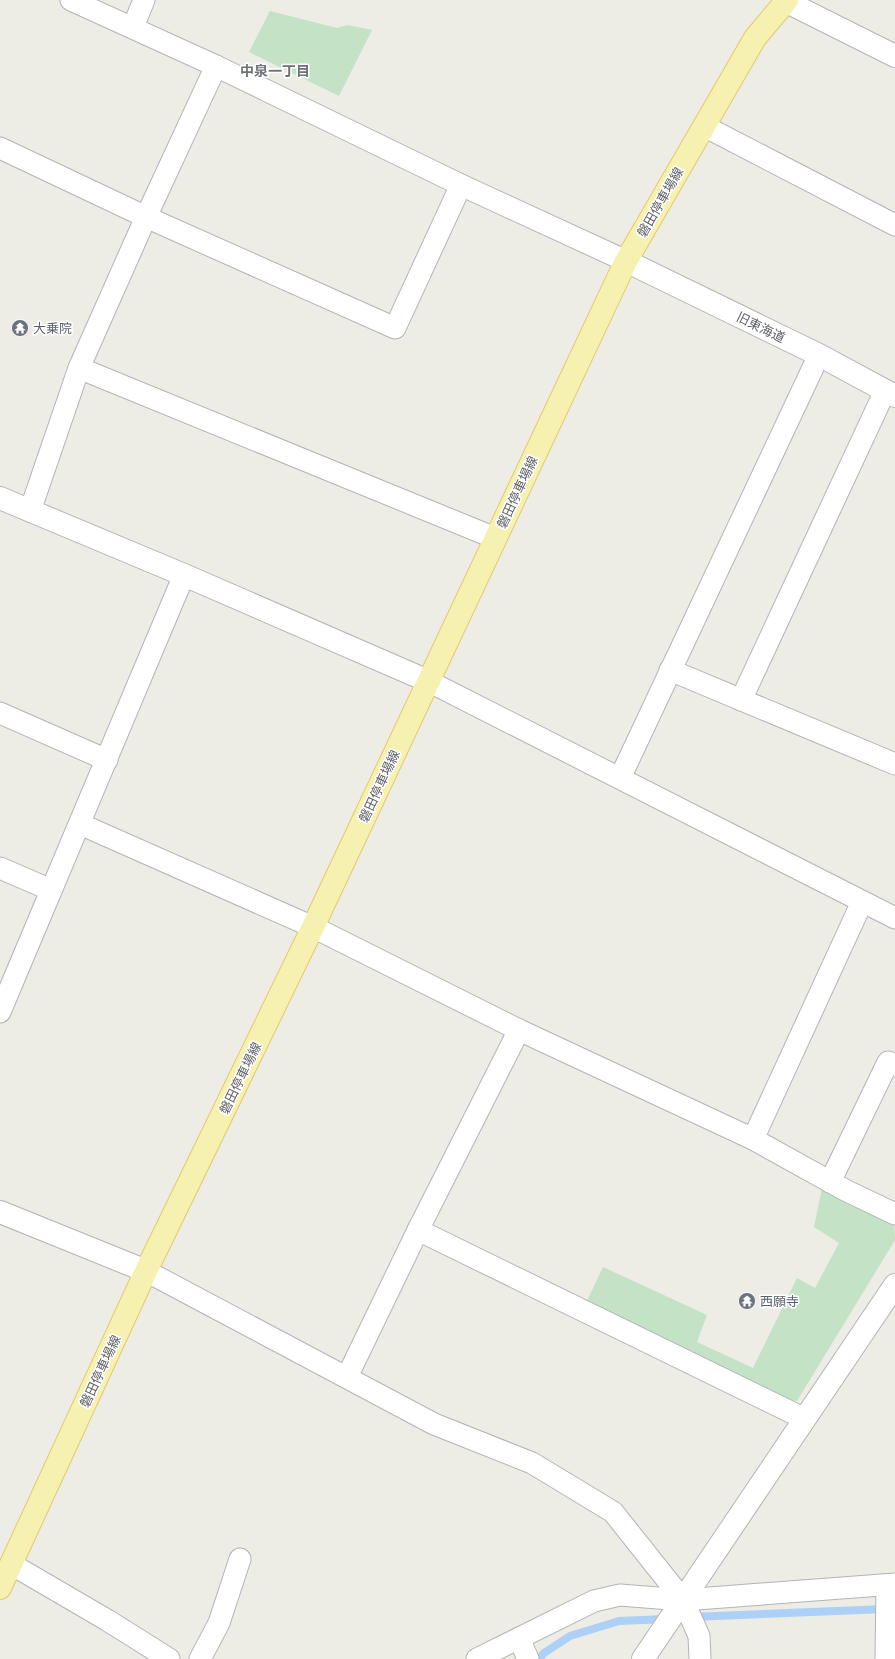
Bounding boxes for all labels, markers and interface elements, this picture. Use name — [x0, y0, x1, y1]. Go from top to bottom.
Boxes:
district label: 中泉一丁目 — [240, 62, 310, 79]
street label: 磐田停車場線 — [634, 164, 686, 240]
street label: 旧東海道 — [734, 308, 788, 346]
temple icon: 大乗院 — [10, 318, 30, 338]
place label: 大乗院 — [33, 320, 72, 336]
street label: 磐田停車場線 — [493, 453, 541, 531]
street label: 磐田停車場線 — [355, 747, 403, 825]
street label: 磐田停車場線 — [216, 1039, 264, 1117]
temple icon: 西願寺 — [737, 1291, 757, 1311]
place label: 西願寺 — [760, 1293, 799, 1309]
street label: 磐田停車場線 — [76, 1332, 124, 1410]

